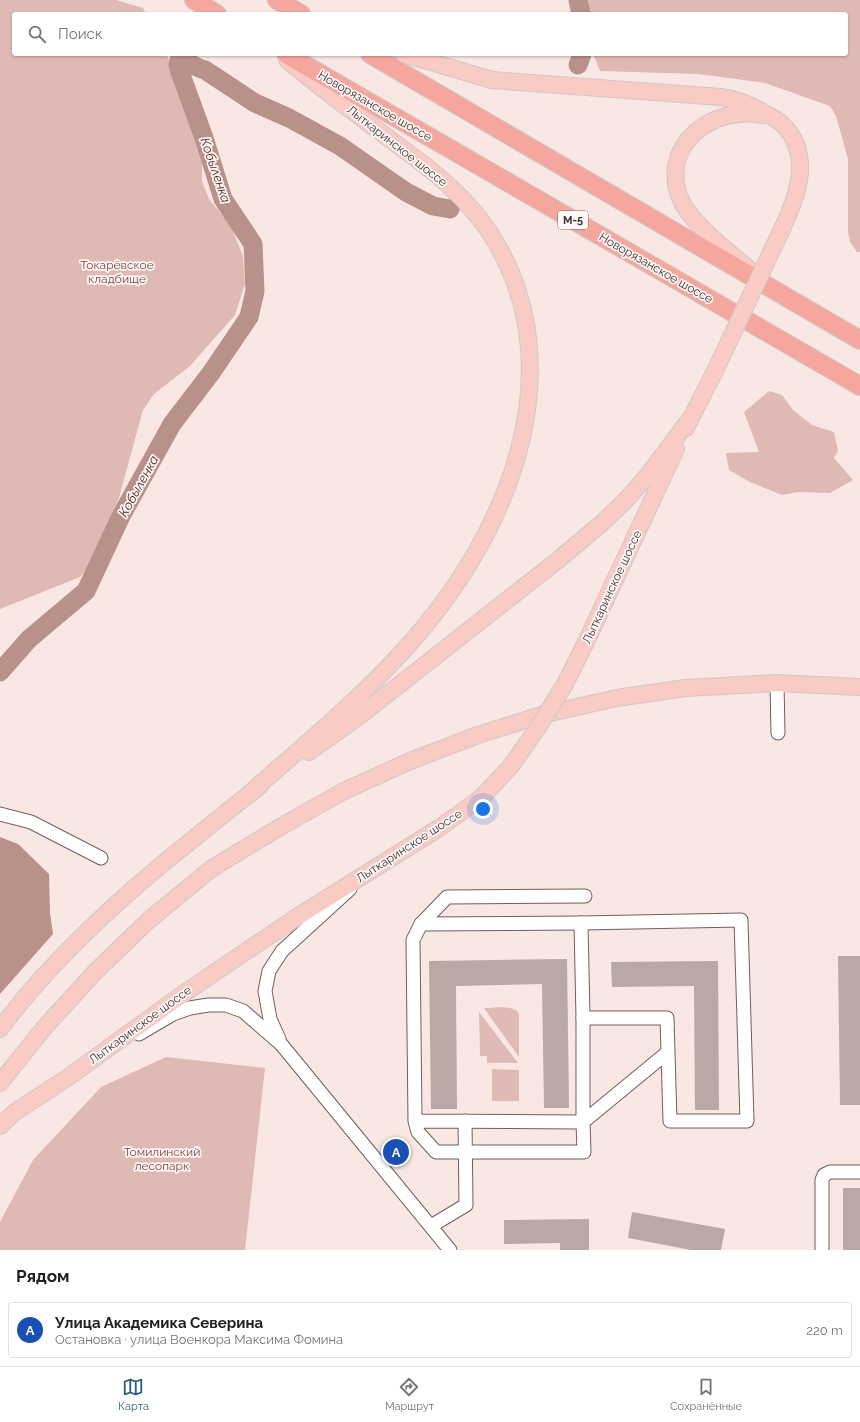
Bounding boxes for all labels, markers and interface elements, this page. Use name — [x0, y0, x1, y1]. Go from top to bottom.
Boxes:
search box — [12, 12, 848, 56]
icon: search — [26, 23, 48, 45]
text: Поиск — [58, 25, 103, 43]
street label: Новорязанское шоссе — [316, 68, 434, 144]
street label: Лыткаринское шоссе — [344, 102, 450, 190]
water label: Кобыленка — [197, 136, 234, 205]
road number: М-5 — [558, 211, 588, 229]
street label: Новорязанское шоссе — [597, 230, 715, 306]
park label: Токарёвское кладбище — [80, 258, 154, 286]
water label: Кобыленка — [115, 453, 162, 519]
street label: Лыткаринское шоссе — [580, 528, 644, 646]
your location — [473, 799, 493, 819]
street label: Лыткаринское шоссе — [353, 807, 465, 885]
street label: Лыткаринское шоссе — [86, 983, 194, 1067]
pin: A — [383, 1137, 409, 1167]
park label: Томилинский лесопарк — [124, 1145, 200, 1173]
text: Рядом — [16, 1266, 69, 1286]
text: Улица Академика Северина — [55, 1314, 263, 1332]
text: A — [26, 1323, 34, 1338]
text: 220 m — [806, 1323, 843, 1338]
text: Остановка · улица Военкора Максима Фомина — [55, 1332, 343, 1347]
tab: Карта — [118, 1376, 149, 1413]
tab: Маршрут — [385, 1376, 434, 1413]
tab: Сохранённые — [670, 1376, 742, 1413]

